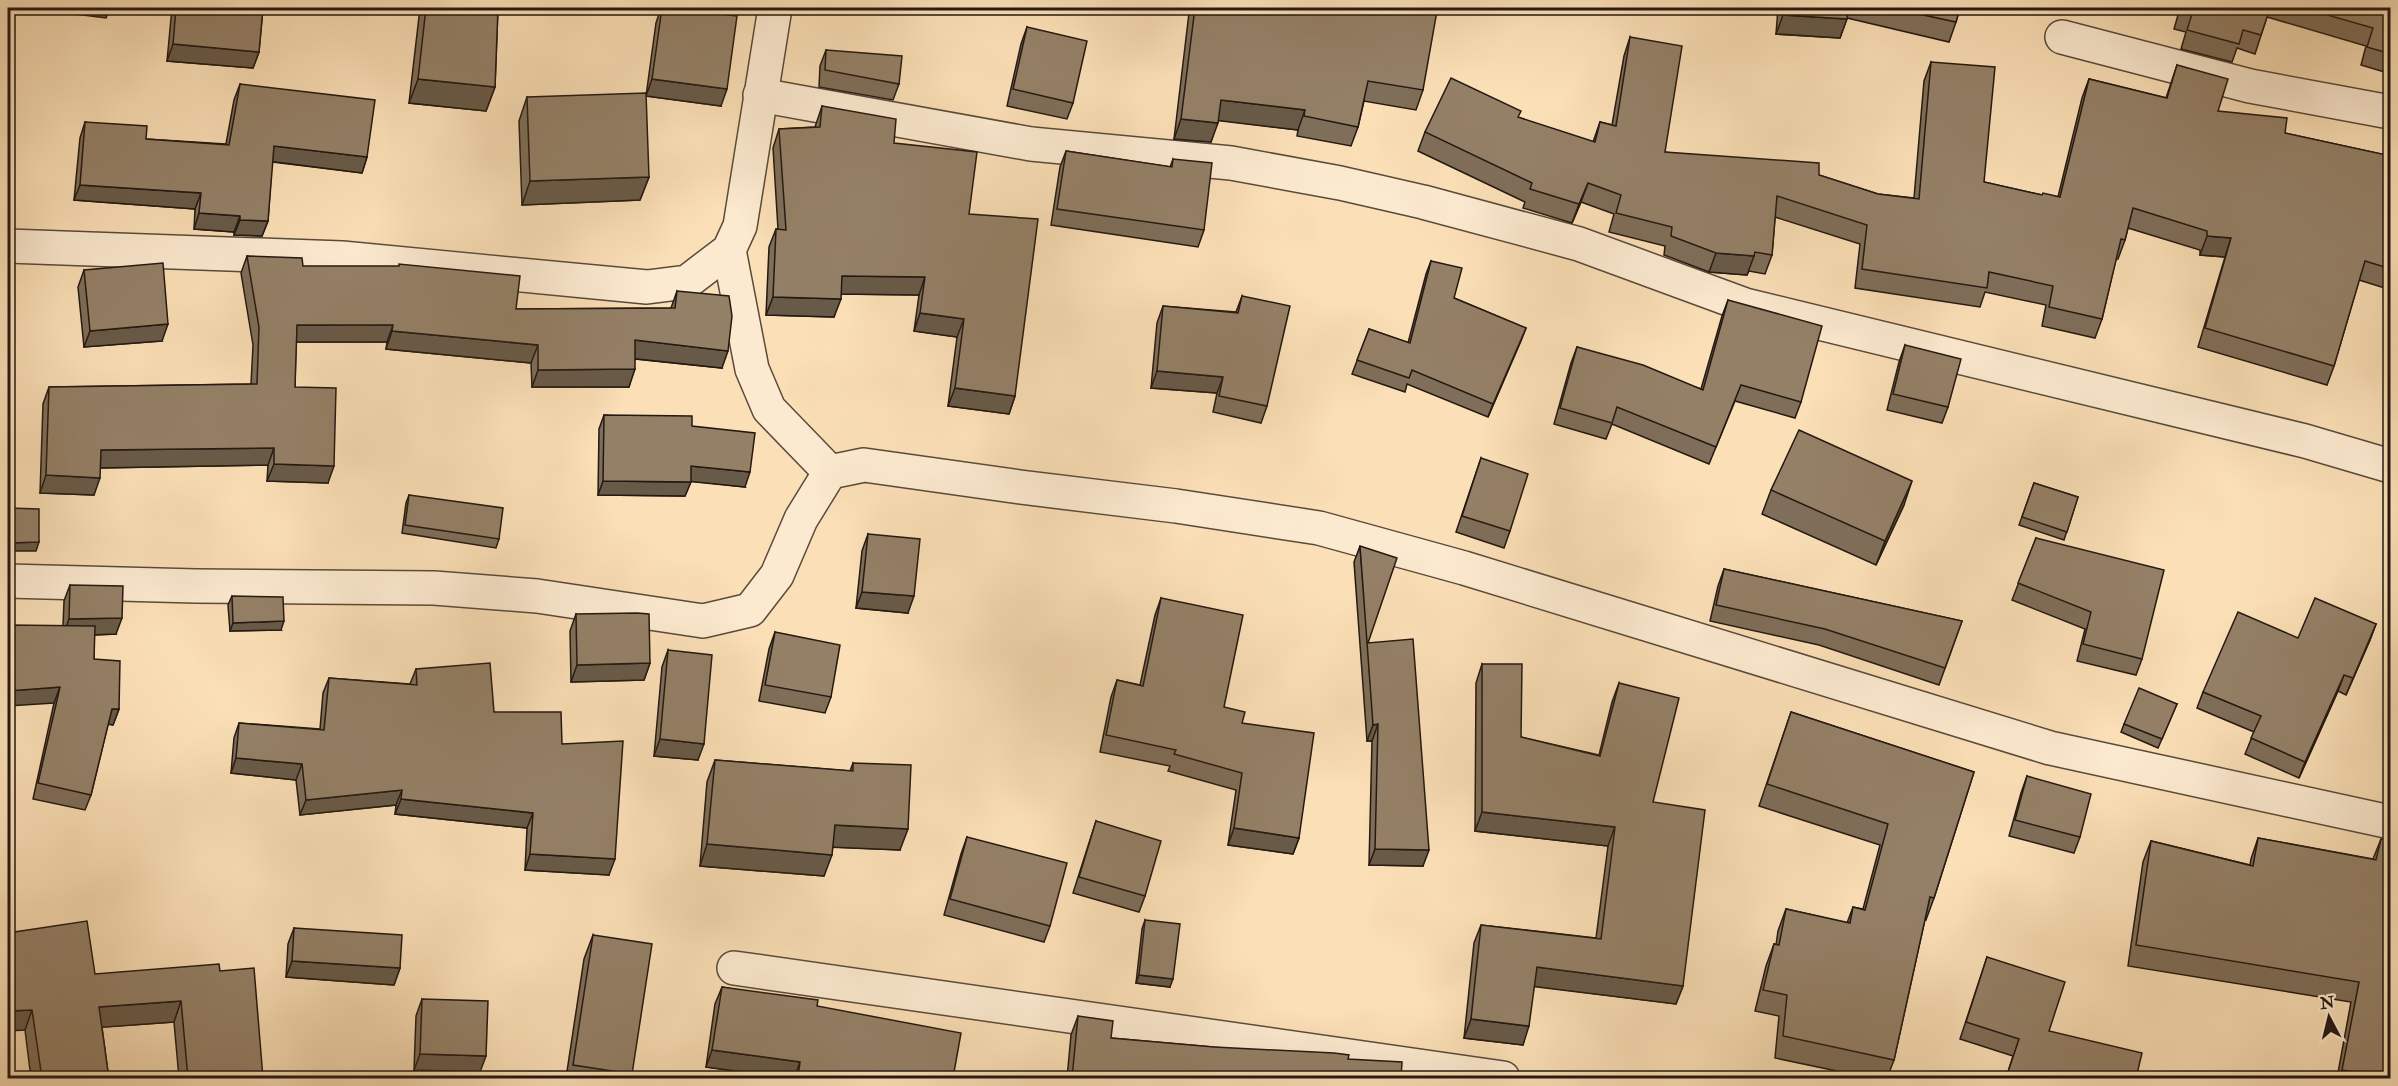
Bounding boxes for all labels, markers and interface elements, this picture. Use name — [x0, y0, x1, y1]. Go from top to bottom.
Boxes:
north arrow — [2299, 987, 2359, 1047]
text: N — [2318, 992, 2336, 1014]

